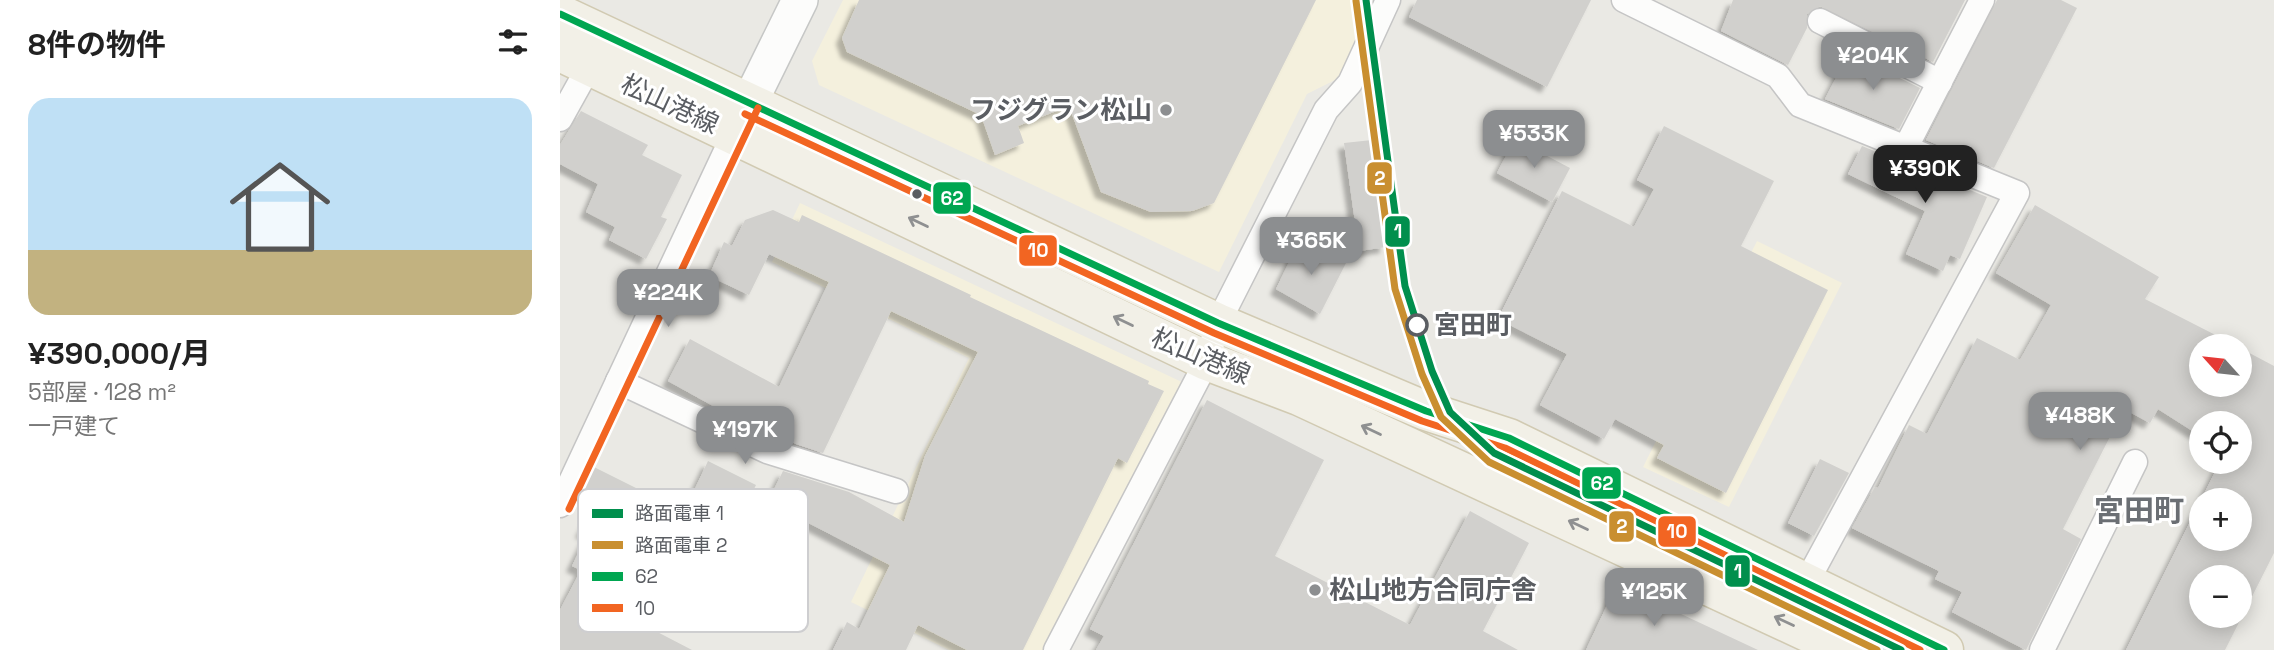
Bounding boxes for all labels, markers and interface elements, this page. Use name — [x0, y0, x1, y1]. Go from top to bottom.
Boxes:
icon: filters — [494, 23, 532, 61]
text: 8件の物件 — [28, 25, 166, 64]
pin: ¥204K — [1824, 32, 1922, 92]
text: ¥204K — [1837, 40, 1909, 70]
street label: 松山港線 — [616, 67, 724, 141]
place label: フジグラン松山 — [970, 93, 1152, 127]
marker: フジグラン松山 — [1158, 102, 1174, 118]
pin: ¥533K — [1485, 110, 1583, 170]
text: ¥533K — [1499, 118, 1569, 148]
icon: home — [217, 144, 343, 270]
pin: ¥390K — [1876, 146, 1974, 205]
text: ¥390K — [1889, 153, 1961, 183]
line badge: 2 — [1366, 161, 1393, 195]
text: 2 — [1374, 166, 1386, 191]
line badge: 62 — [932, 181, 972, 215]
text: 62 — [941, 186, 963, 211]
unlabelled marker — [910, 187, 924, 201]
one-way arrow — [908, 215, 929, 229]
line badge: 1 — [1384, 215, 1411, 248]
pin: ¥365K — [1262, 218, 1360, 277]
text: 1 — [1394, 219, 1402, 244]
text: ¥365K — [1276, 225, 1346, 255]
line badge: 10 — [1018, 234, 1058, 267]
text: 10 — [1028, 238, 1048, 263]
pin: ¥224K — [619, 270, 717, 329]
text: ¥224K — [633, 277, 703, 307]
place label: 宮田町 — [1434, 308, 1512, 342]
one-way arrow — [1113, 314, 1134, 327]
marker: 宮田町 — [1406, 314, 1428, 336]
street label: 松山港線 — [1146, 320, 1256, 392]
text: ¥390,000/月 — [28, 334, 211, 373]
north arrow — [2189, 334, 2252, 397]
map controls — [2189, 334, 2252, 628]
text: 5部屋 · 128 m² — [28, 377, 176, 407]
pin: ¥488K — [2031, 392, 2129, 452]
text: ¥488K — [2045, 400, 2115, 430]
pin: ¥197K — [696, 406, 794, 466]
text: 一戸建て — [28, 411, 120, 441]
button: locate — [2189, 411, 2252, 474]
text: ¥197K — [712, 414, 778, 444]
one-way arrow — [1361, 422, 1382, 436]
line badge: 62 — [1581, 466, 1622, 500]
text: 62 — [1591, 471, 1613, 496]
button: + — [2189, 488, 2252, 551]
legend — [578, 489, 808, 632]
district label: 宮田町 — [2094, 491, 2184, 530]
text: 路面電車 1 — [635, 501, 724, 526]
line badge: 2 — [1608, 510, 1635, 543]
text: 2 — [1616, 514, 1628, 539]
line badge: 10 — [1657, 515, 1697, 548]
one-way arrow — [1568, 518, 1589, 531]
text: 10 — [1667, 519, 1687, 544]
text: 路面電車 2 — [635, 533, 727, 558]
line badge: 1 — [1724, 554, 1751, 588]
text: 1 — [1734, 559, 1742, 584]
text: 62 — [635, 564, 658, 589]
button: − — [2189, 565, 2252, 628]
pin: ¥125K — [1605, 568, 1703, 628]
place label: 松山地方合同庁舎 — [1329, 573, 1537, 607]
text: ¥125K — [1621, 576, 1687, 606]
marker: 松山地方合同庁舎 — [1307, 582, 1323, 598]
text: 10 — [635, 596, 655, 621]
one-way arrow — [1774, 614, 1795, 627]

